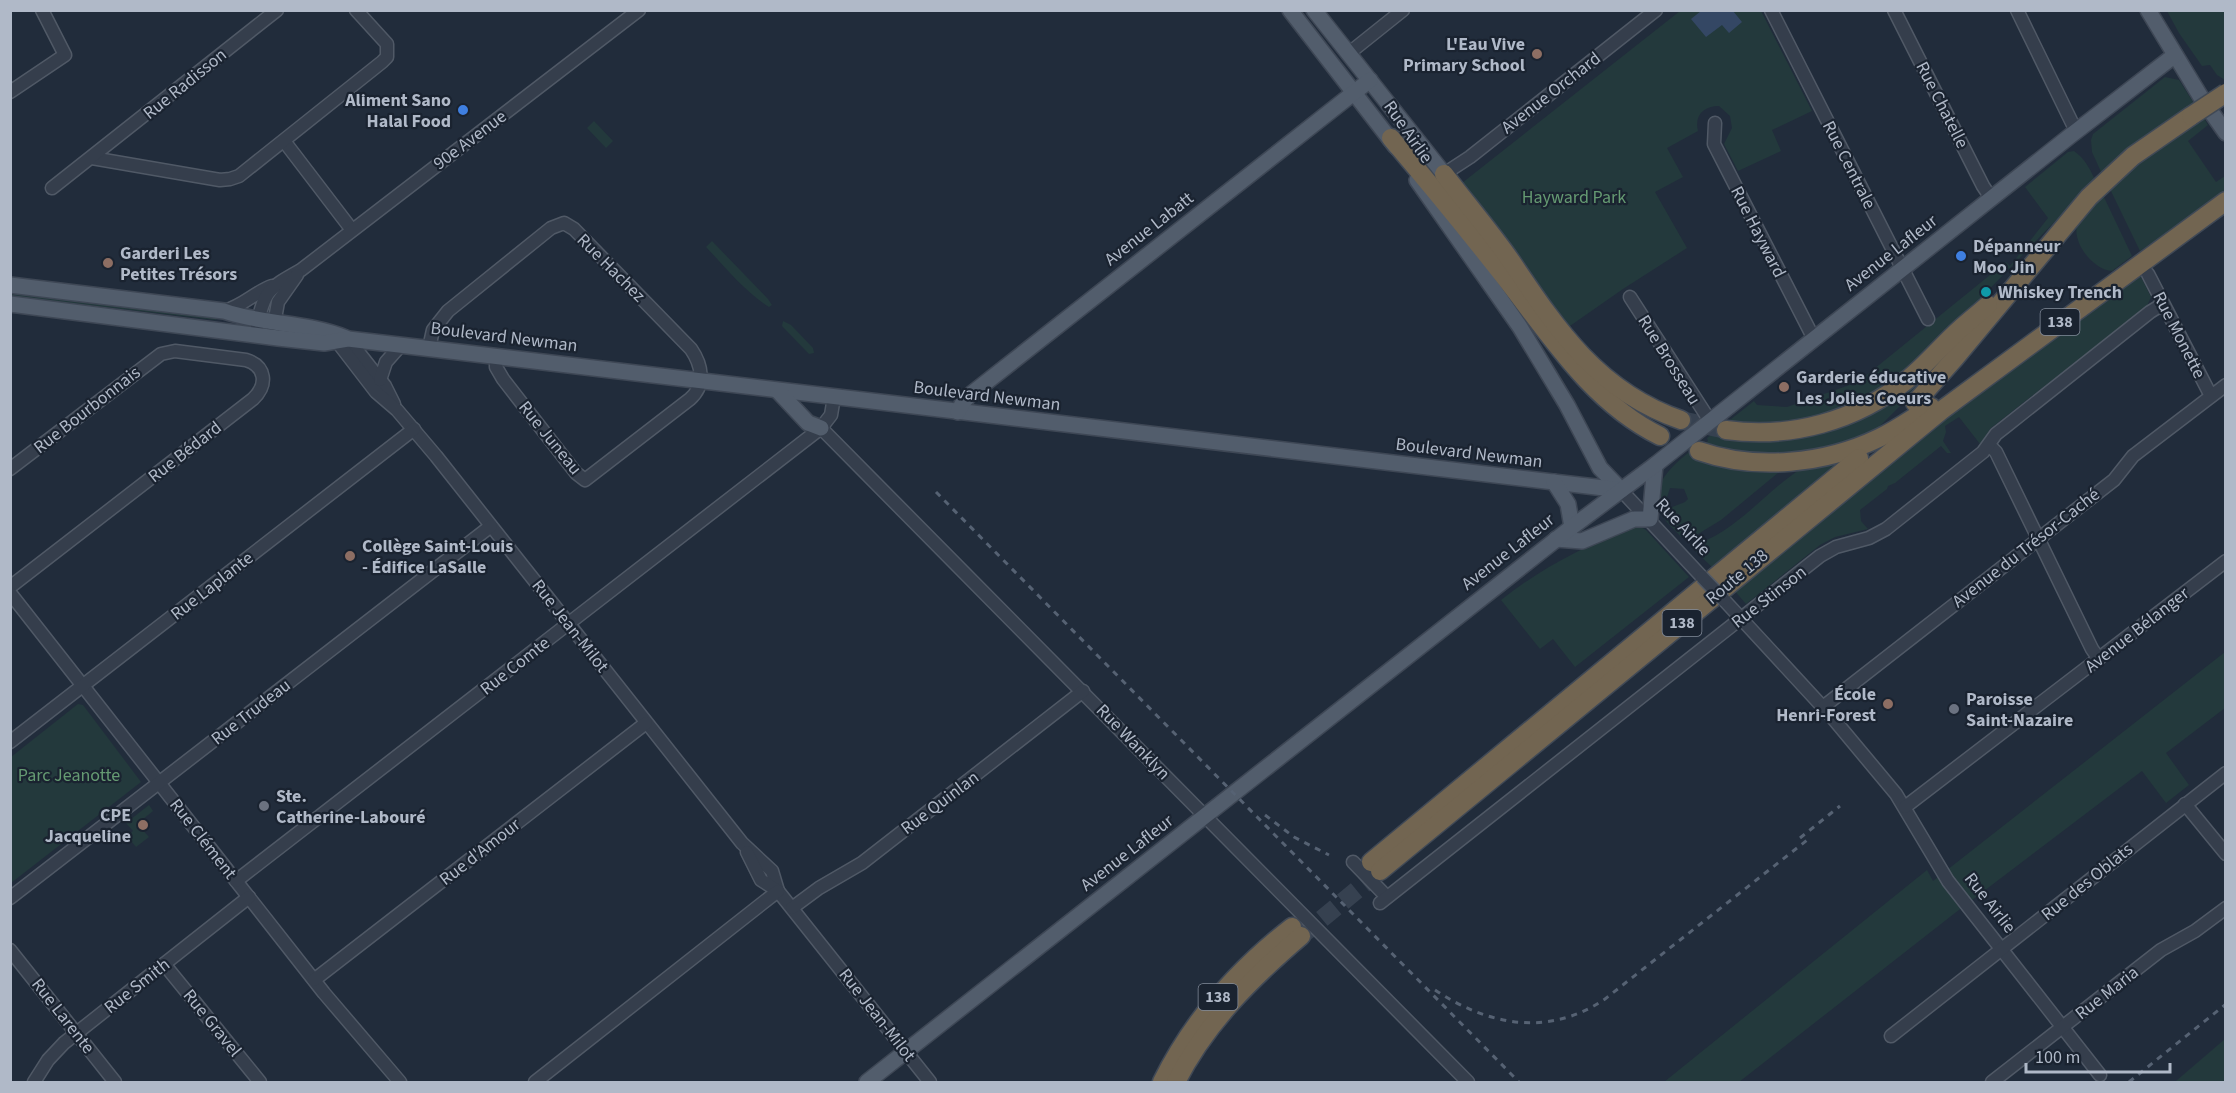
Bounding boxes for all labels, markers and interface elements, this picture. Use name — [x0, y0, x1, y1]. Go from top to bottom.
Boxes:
place label: L'Eau Vive Primary School — [1403, 32, 1525, 78]
street label: Rue Radisson — [138, 43, 232, 125]
street label: Avenue Orchard — [1496, 46, 1606, 140]
marker: L'Eau Vive Primary School — [1530, 47, 1544, 61]
street label: Rue Chatelle — [1909, 57, 1975, 153]
place label: Aliment Sano Halal Food — [344, 88, 451, 134]
street label: Rue Airlie — [1377, 96, 1439, 168]
marker: Aliment Sano Halal Food — [456, 103, 470, 117]
street label: 90e Avenue — [428, 104, 512, 176]
street label: Rue Centrale — [1816, 117, 1882, 214]
street label: Rue Hayward — [1724, 182, 1792, 282]
park label: Hayward Park — [1522, 185, 1626, 210]
street label: Avenue Labatt — [1099, 186, 1199, 272]
street label: Avenue Lafleur — [1839, 208, 1943, 297]
street label: Rue Hachez — [571, 228, 651, 308]
place label: Dépanneur Moo Jin — [1973, 234, 2061, 280]
place label: Garderi Les Petites Trésors — [120, 241, 237, 287]
marker: Dépanneur Moo Jin — [1954, 249, 1968, 263]
marker: Garderi Les Petites Trésors — [101, 256, 115, 270]
place label: Whiskey Trench — [1998, 280, 2122, 305]
marker: Whiskey Trench — [1979, 285, 1993, 299]
street label: Rue Monette — [2146, 287, 2212, 383]
road number: 138 — [2040, 309, 2080, 335]
street label: Rue Brosseau — [1631, 310, 1707, 410]
street label: Boulevard Newman — [429, 316, 579, 358]
street label: Rue Bourbonnais — [28, 360, 146, 460]
place label: Garderie éducative Les Jolies Coeurs — [1796, 365, 1946, 411]
street label: Boulevard Newman — [912, 375, 1062, 417]
marker: Garderie éducative Les Jolies Coeurs — [1777, 380, 1791, 394]
street label: Rue Juneau — [512, 396, 588, 480]
street label: Rue Bédard — [143, 415, 227, 489]
street label: Boulevard Newman — [1394, 432, 1544, 474]
street label: Avenue du Trésor-Caché — [1947, 482, 2105, 614]
street label: Rue Airlie — [1650, 493, 1716, 562]
street label: Avenue Lafleur — [1456, 507, 1560, 596]
place label: Collège Saint-Louis - Édifice LaSalle — [362, 534, 513, 580]
street label: Route 138 — [1700, 543, 1774, 611]
street label: Rue Laplante — [165, 546, 259, 626]
marker: Collège Saint-Louis - Édifice LaSalle — [343, 549, 357, 563]
street label: Rue Stinson — [1726, 560, 1812, 634]
street label: Rue Jean-Milot — [526, 574, 614, 678]
street label: Avenue Bélanger — [2080, 581, 2195, 679]
road number: 138 — [1662, 610, 1702, 636]
street label: Rue Comte — [475, 631, 555, 701]
street label: Rue Trudeau — [206, 673, 296, 751]
place label: École Henri-Forest — [1776, 682, 1876, 728]
place label: Paroisse Saint-Nazaire — [1966, 687, 2073, 733]
marker: École Henri-Forest — [1881, 697, 1895, 711]
street label: Rue Wanklyn — [1090, 698, 1176, 786]
marker: Paroisse Saint-Nazaire — [1947, 702, 1961, 716]
park label: Parc Jeanotte — [18, 763, 120, 788]
street label: Rue Quinlan — [896, 765, 984, 841]
place label: Ste. Catherine-Labouré — [276, 784, 426, 830]
street label: Rue Clément — [164, 793, 242, 885]
marker: Ste. Catherine-Labouré — [257, 799, 271, 813]
place label: CPE Jacqueline — [45, 803, 131, 849]
street label: Avenue Lafleur — [1075, 808, 1179, 897]
street label: Rue d'Amour — [434, 812, 526, 892]
marker: CPE Jacqueline — [136, 818, 150, 832]
street label: Rue des Oblats — [2036, 837, 2138, 927]
street label: Rue Airlie — [1958, 867, 2022, 939]
street label: Rue Smith — [99, 952, 175, 1020]
street label: Rue Maria — [2070, 960, 2144, 1026]
street label: Rue Jean-Milot — [833, 963, 921, 1067]
street label: Rue Larente — [25, 973, 101, 1059]
street label: Rue Gravel — [177, 984, 247, 1062]
road number: 138 — [1198, 984, 1238, 1010]
scale bar — [2026, 1036, 2170, 1074]
text: 100 m — [2035, 1045, 2080, 1070]

